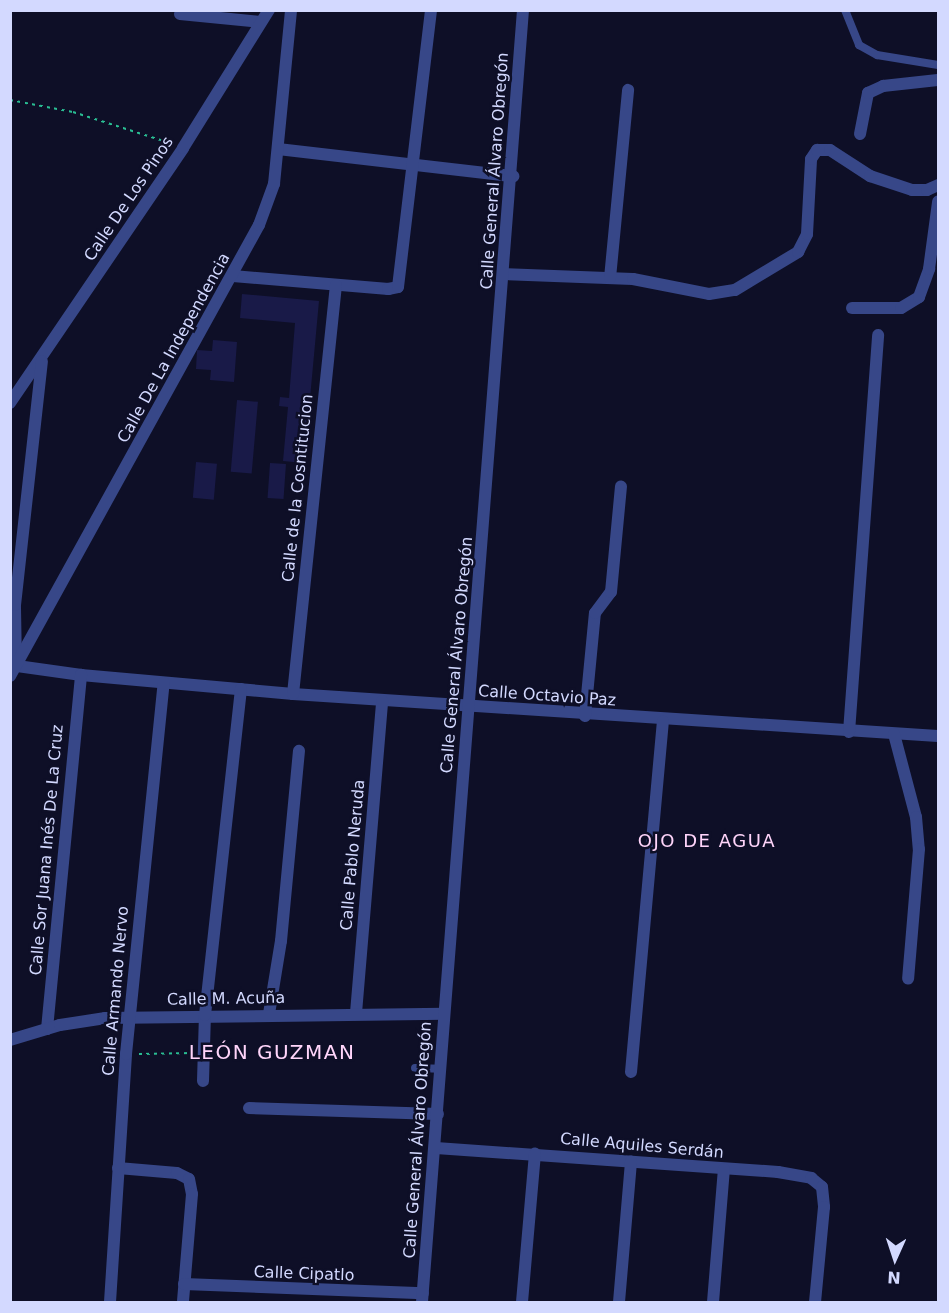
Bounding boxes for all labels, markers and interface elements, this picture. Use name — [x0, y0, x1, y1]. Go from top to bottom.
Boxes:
street label: Calle General Álvaro Obregón — [477, 52, 513, 290]
street label: Calle De Los Pinos — [80, 133, 178, 265]
street label: Calle De La Independencia — [114, 250, 234, 446]
street label: Calle de la Cosntitucion — [279, 393, 317, 583]
street label: Calle General Álvaro Obregón — [437, 536, 477, 774]
street label: Calle Octavio Paz — [477, 682, 617, 710]
street label: Calle Sor Juana Inés De La Cruz — [26, 724, 68, 976]
street label: Calle Pablo Neruda — [337, 779, 369, 931]
district label: OJO DE AGUA — [638, 830, 776, 852]
street label: Calle Armando Nervo — [99, 905, 133, 1077]
street label: Calle M. Acuña — [167, 988, 285, 1010]
street label: Calle General Álvaro Obregón — [400, 1021, 436, 1259]
district label: LEÓN GUZMAN — [189, 1040, 355, 1064]
street label: Calle Aquiles Serdán — [559, 1129, 725, 1163]
north arrow — [865, 1229, 925, 1289]
street label: Calle Cipatlo — [253, 1263, 355, 1285]
text: N — [887, 1268, 901, 1287]

